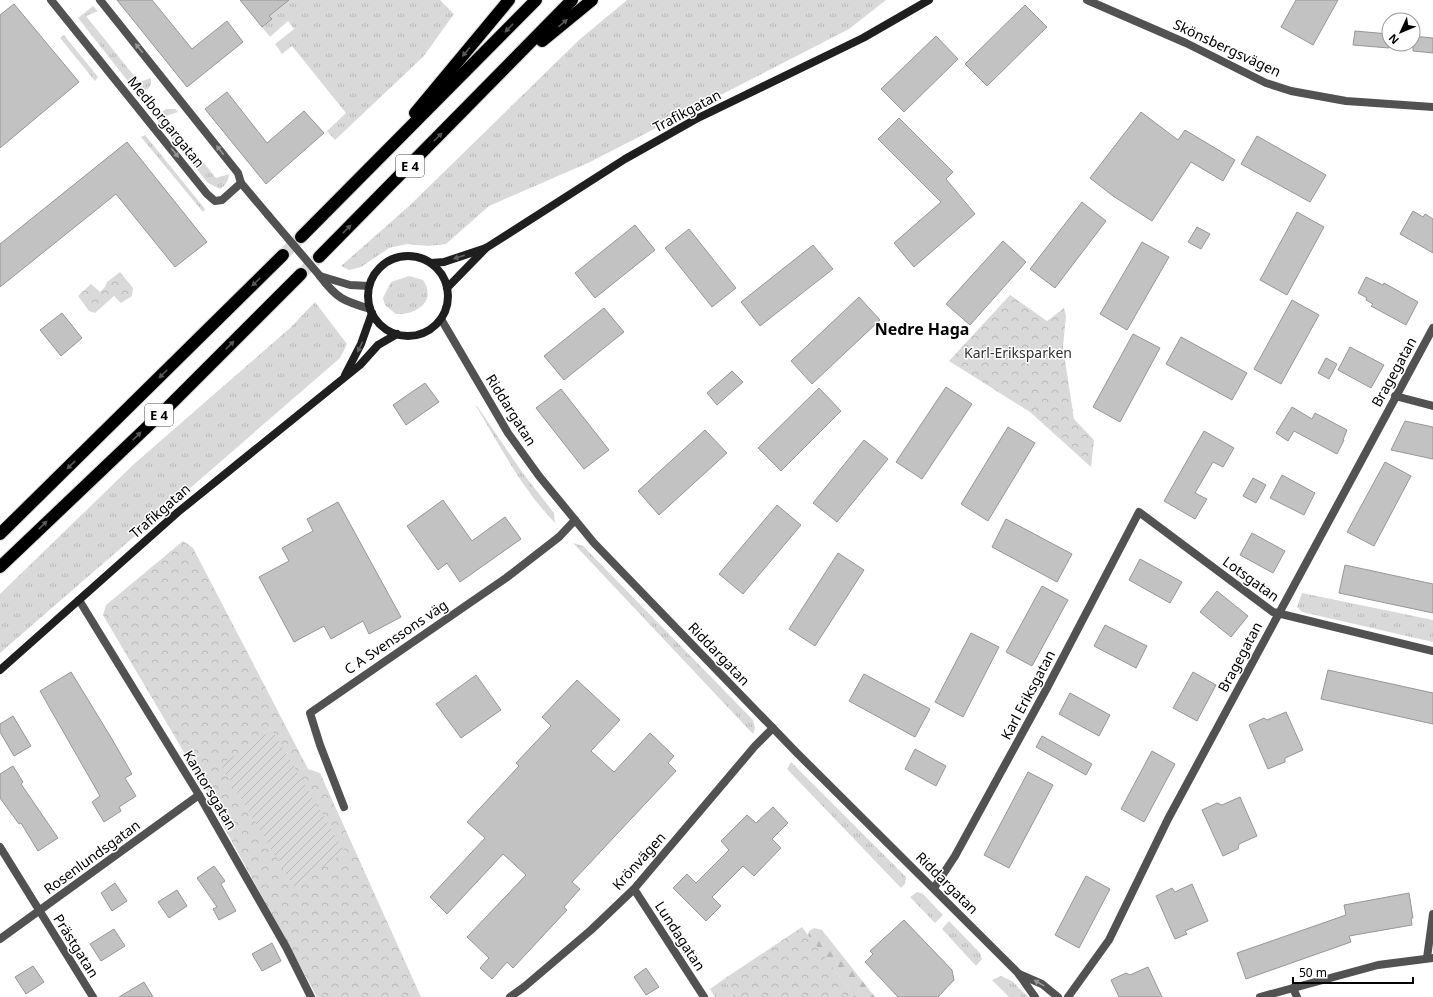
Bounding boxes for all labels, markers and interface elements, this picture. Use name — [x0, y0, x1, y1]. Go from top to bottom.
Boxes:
north arrow — [1381, 12, 1421, 52]
street label: Skönsbergsvägen — [1170, 14, 1284, 81]
one-way arrow — [558, 19, 569, 28]
one-way arrow — [504, 23, 513, 33]
text: N — [1385, 31, 1402, 48]
one-way arrow — [135, 43, 144, 54]
one-way arrow — [462, 46, 471, 57]
street label: Medborgargatan — [124, 72, 209, 171]
street label: Trafikgatan — [649, 85, 724, 136]
one-way arrow — [433, 132, 443, 142]
one-way arrow — [215, 145, 224, 156]
one-way arrow — [170, 148, 179, 159]
road number: E 4 — [396, 155, 424, 177]
one-way arrow — [342, 224, 352, 234]
one-way arrow — [453, 254, 465, 260]
one-way arrow — [251, 277, 261, 287]
district label: Nedre Haga — [875, 318, 969, 340]
street label: Bragegatan — [1367, 333, 1421, 410]
one-way arrow — [225, 340, 235, 350]
one-way arrow — [357, 341, 363, 353]
park label: Karl-Eriksparken — [964, 343, 1072, 362]
one-way arrow — [158, 369, 168, 379]
street label: Riddargatan — [482, 370, 541, 449]
road number: E 4 — [145, 404, 173, 426]
one-way arrow — [132, 431, 142, 440]
one-way arrow — [66, 460, 76, 470]
street label: Trafikgatan — [125, 479, 194, 542]
one-way arrow — [38, 520, 48, 530]
street label: Lotsgatan — [1219, 552, 1283, 606]
street label: C A Svenssons väg — [340, 595, 451, 678]
street label: Riddargatan — [684, 618, 754, 689]
street label: Bragegatan — [1213, 618, 1266, 695]
street label: Karl Eriksgatan — [996, 647, 1059, 743]
street label: Kantorsgatan — [179, 747, 242, 833]
street label: Rosenlundsgatan — [40, 815, 144, 898]
street label: Krönvägen — [608, 828, 670, 894]
street label: Riddargatan — [912, 847, 983, 918]
street label: Lundagatan — [651, 897, 710, 974]
street label: Prästgatan — [49, 910, 103, 981]
scale bar — [1293, 959, 1413, 985]
text: 50 m — [1299, 964, 1327, 981]
one-way arrow — [1033, 980, 1045, 987]

